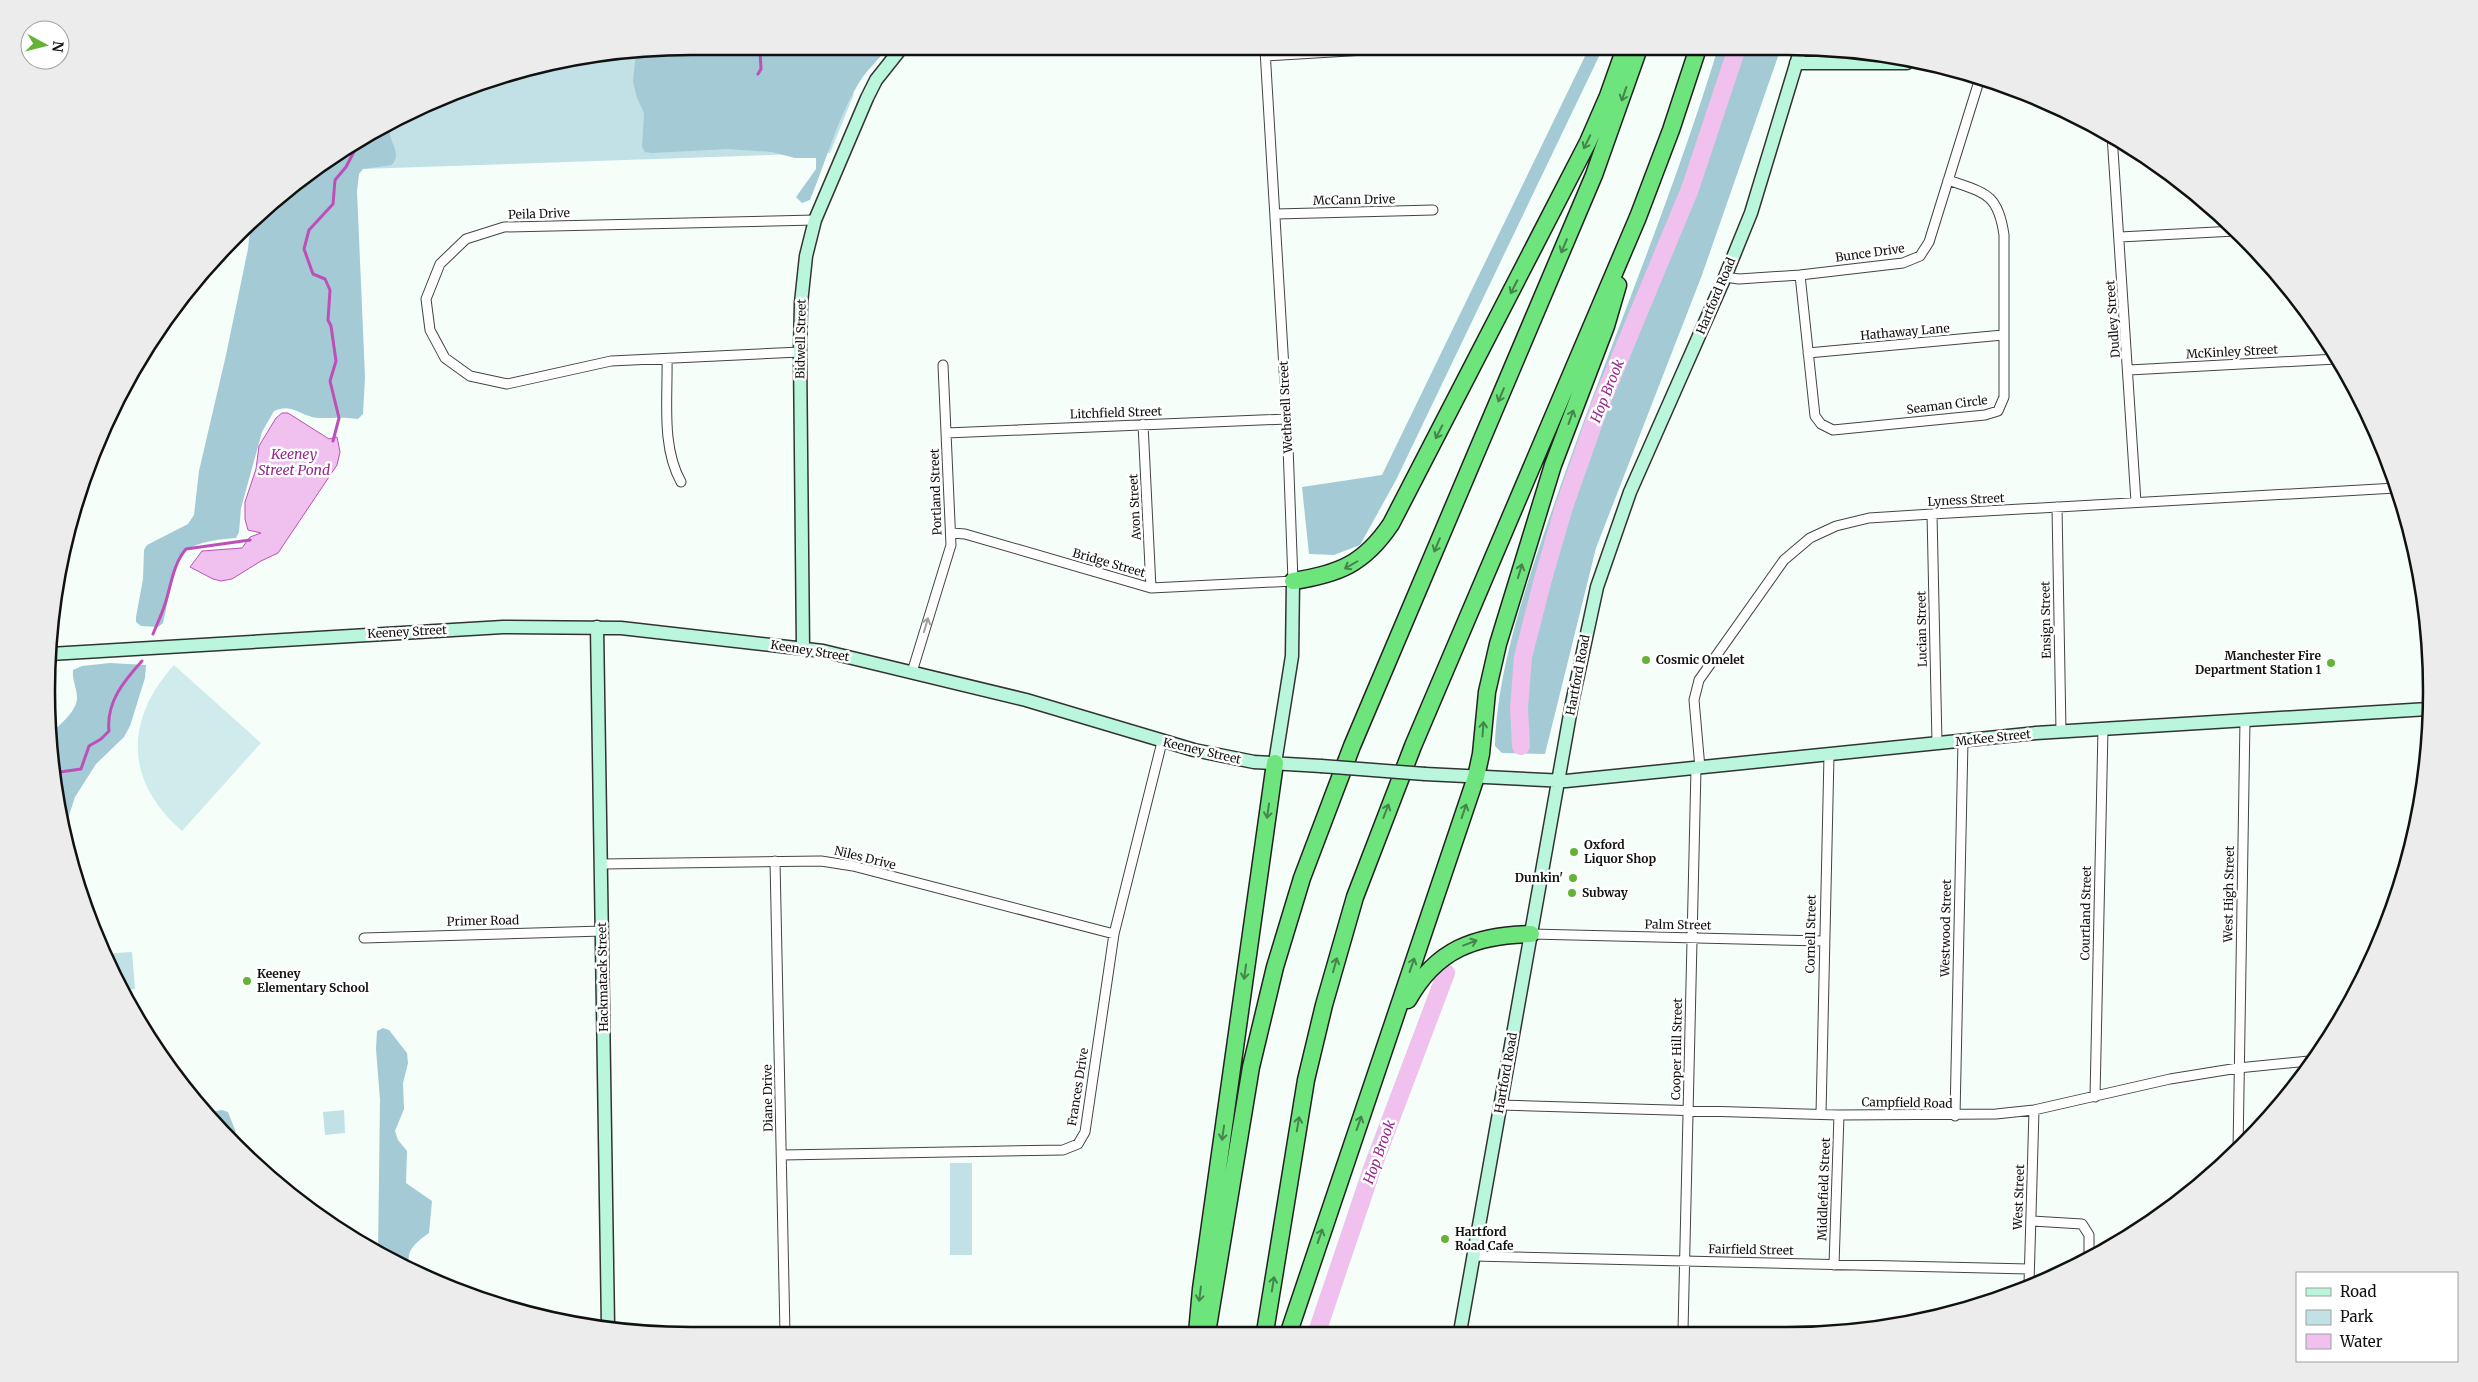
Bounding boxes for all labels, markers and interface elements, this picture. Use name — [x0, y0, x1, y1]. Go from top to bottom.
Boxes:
north arrow — [20, 20, 70, 70]
text: N — [48, 40, 68, 53]
one-way arrow — [1619, 86, 1628, 102]
one-way arrow — [1582, 134, 1592, 149]
street label: McCann Drive — [1313, 191, 1395, 208]
street label: Peila Drive — [508, 205, 570, 222]
one-way arrow — [1559, 238, 1569, 253]
street label: Bunce Drive — [1834, 240, 1905, 265]
street label: Hartford Road — [1693, 255, 1738, 336]
one-way arrow — [1509, 279, 1518, 294]
street label: Dudley Street — [2102, 279, 2123, 359]
street label: Bidwell Street — [792, 299, 809, 379]
street label: Hathaway Lane — [1860, 320, 1950, 343]
street label: McKinley Street — [2186, 342, 2279, 361]
water label: Hop Brook — [1586, 356, 1628, 426]
street label: Wetherell Street — [1276, 360, 1295, 455]
one-way arrow — [1495, 387, 1505, 402]
street label: Seaman Circle — [1905, 392, 1988, 417]
street label: Litchfield Street — [1070, 403, 1163, 422]
one-way arrow — [1567, 410, 1576, 425]
one-way arrow — [1434, 424, 1444, 439]
water label: Keeney Street Pond — [258, 445, 330, 479]
street label: Portland Street — [926, 448, 945, 536]
street label: Avon Street — [1125, 473, 1144, 542]
street label: Lyness Street — [1927, 490, 2005, 509]
one-way arrow — [1432, 537, 1442, 552]
street label: Bridge Street — [1071, 545, 1148, 580]
one-way arrow — [1343, 560, 1358, 570]
one-way arrow — [1515, 564, 1525, 580]
street label: Ensign Street — [2037, 581, 2054, 659]
street label: Lucian Street — [1913, 590, 1930, 667]
one-way arrow — [922, 617, 932, 633]
street label: Keeney Street — [367, 622, 447, 641]
street label: Hartford Road — [1562, 633, 1593, 716]
street label: Keeney Street — [770, 637, 851, 664]
place label: Manchester Fire Department Station 1 — [2195, 648, 2322, 677]
place label: Cosmic Omelet — [1656, 652, 1745, 667]
marker: Cosmic Omelet — [1640, 654, 1652, 666]
marker: Manchester Fire Department Station 1 — [2325, 657, 2337, 669]
one-way arrow — [1478, 721, 1488, 737]
street label: McKee Street — [1954, 726, 2032, 749]
street label: Keeney Street — [1162, 734, 1243, 767]
one-way arrow — [1263, 803, 1273, 819]
one-way arrow — [1460, 803, 1470, 819]
one-way arrow — [1383, 804, 1392, 819]
place label: Oxford Liquor Shop — [1584, 837, 1656, 866]
street label: Niles Drive — [833, 843, 897, 872]
street label: West High Street — [2220, 845, 2237, 943]
marker: Oxford Liquor Shop — [1568, 846, 1580, 858]
street label: Courtland Street — [2077, 865, 2094, 960]
place label: Dunkin' — [1515, 870, 1563, 885]
marker: Dunkin' — [1567, 872, 1579, 884]
street label: Westwood Street — [1937, 879, 1954, 978]
place label: Subway — [1582, 885, 1629, 900]
marker: Subway — [1566, 887, 1578, 899]
street label: Cornell Street — [1802, 894, 1819, 974]
street label: Primer Road — [447, 912, 519, 929]
street label: Palm Street — [1644, 916, 1712, 933]
street label: Hackmatack Street — [594, 922, 611, 1032]
one-way arrow — [1462, 938, 1478, 947]
one-way arrow — [1408, 957, 1417, 973]
one-way arrow — [1330, 958, 1340, 974]
one-way arrow — [1240, 964, 1250, 980]
place label: Keeney Elementary School — [257, 966, 369, 995]
marker: Keeney Elementary School — [241, 975, 253, 987]
street label: Cooper Hill Street — [1668, 997, 1685, 1100]
street label: Hartford Road — [1491, 1031, 1520, 1114]
street label: Frances Drive — [1064, 1047, 1091, 1127]
street label: Diane Drive — [759, 1064, 776, 1132]
street label: Campfield Road — [1861, 1094, 1953, 1111]
one-way arrow — [1354, 1115, 1364, 1131]
one-way arrow — [1294, 1116, 1304, 1132]
water label: Hop Brook — [1359, 1117, 1399, 1187]
one-way arrow — [1217, 1125, 1227, 1141]
street label: Middlefield Street — [1814, 1137, 1833, 1241]
street label: West Street — [2010, 1164, 2027, 1231]
place label: Hartford Road Cafe — [1455, 1224, 1514, 1253]
one-way arrow — [1316, 1228, 1326, 1244]
marker: Hartford Road Cafe — [1439, 1233, 1451, 1245]
street label: Fairfield Street — [1708, 1241, 1794, 1258]
legend — [2296, 1272, 2458, 1362]
one-way arrow — [1268, 1276, 1278, 1292]
text: Road — [2340, 1282, 2376, 1301]
one-way arrow — [1195, 1286, 1205, 1302]
text: Park — [2340, 1307, 2374, 1326]
text: Water — [2339, 1332, 2383, 1351]

